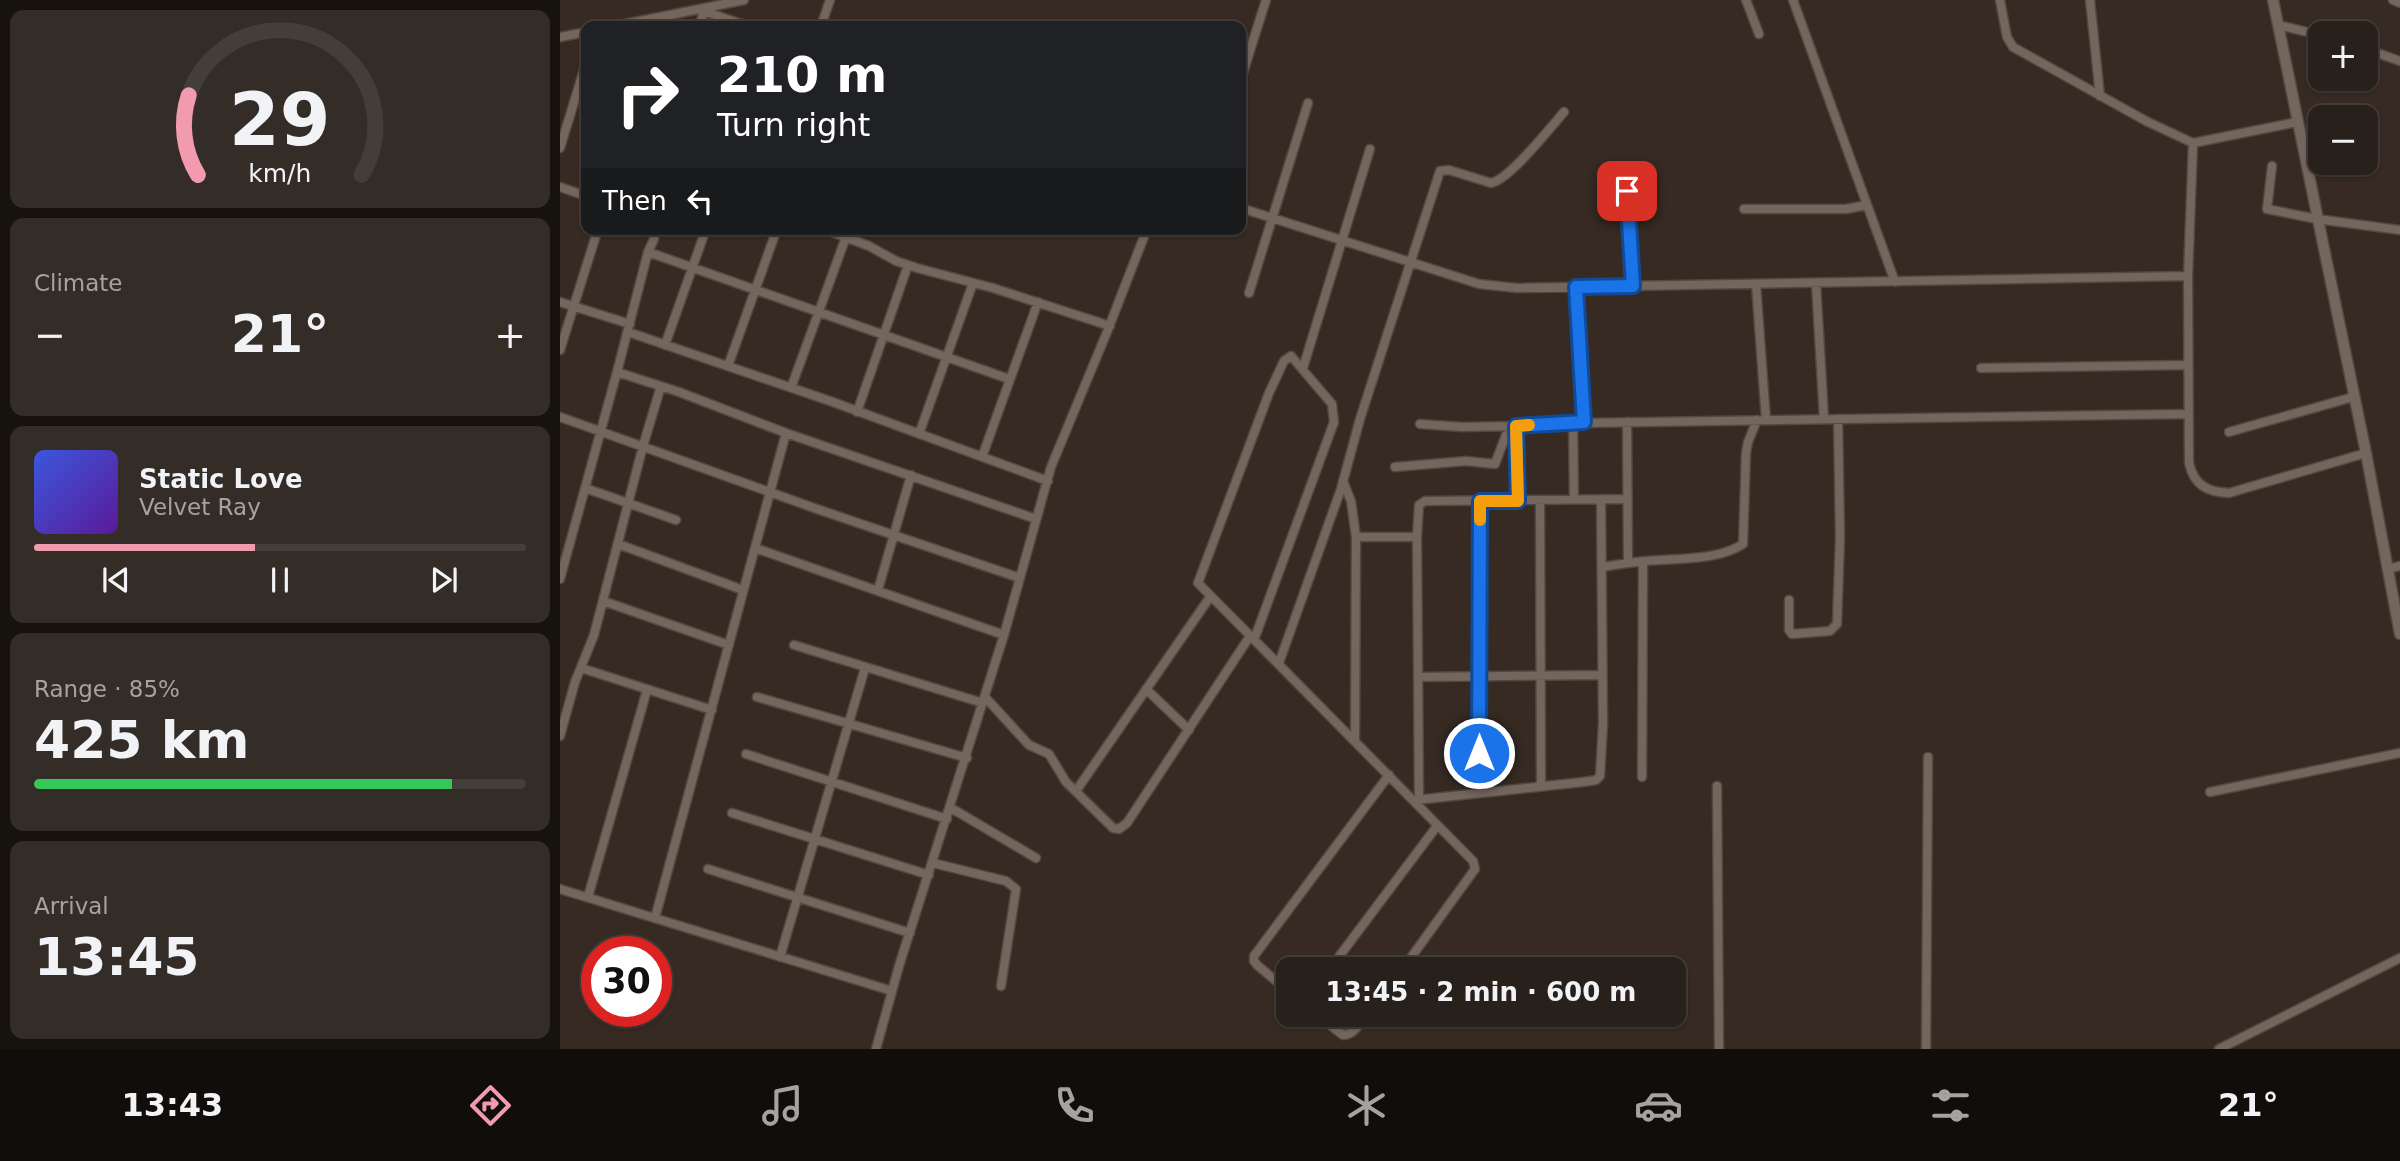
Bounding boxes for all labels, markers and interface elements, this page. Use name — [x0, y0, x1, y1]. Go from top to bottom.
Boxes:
map controls — [2308, 21, 2378, 175]
button: + — [2308, 21, 2378, 91]
text: 210 m — [717, 47, 887, 104]
icon: right — [602, 49, 693, 140]
text: 29 — [229, 77, 331, 162]
button: − — [2308, 105, 2378, 175]
text: Turn right — [717, 106, 870, 144]
text: km/h — [248, 159, 312, 188]
pin — [1597, 161, 1657, 221]
icon: arrive — [1608, 172, 1646, 210]
icon: left — [681, 182, 719, 220]
text: Then — [602, 186, 667, 216]
text: Climate — [34, 270, 123, 296]
text: 21° — [231, 304, 329, 364]
text: − — [34, 313, 66, 357]
text: + — [494, 313, 526, 357]
text: Static Love — [139, 464, 303, 494]
text: Velvet Ray — [139, 494, 261, 520]
icon: previous — [97, 561, 135, 599]
icon: pause — [261, 561, 299, 599]
icon: next — [425, 561, 463, 599]
text: Range · 85% — [34, 676, 180, 702]
text: 425 km — [34, 710, 249, 770]
position arrow — [1442, 716, 1516, 790]
text: Arrival — [34, 893, 109, 919]
text: 13:45 — [34, 927, 200, 987]
speed limit sign: 30 — [581, 936, 672, 1027]
text: 13:45 · 2 min · 600 m — [1326, 977, 1636, 1007]
icon: directions — [466, 1081, 515, 1130]
icon: music — [758, 1081, 807, 1130]
icon: phone — [1050, 1081, 1099, 1130]
icon: climate — [1342, 1081, 1391, 1130]
icon: car — [1634, 1081, 1683, 1130]
icon: filters — [1926, 1081, 1975, 1130]
text: 13:43 — [121, 1086, 223, 1124]
text: 21° — [2218, 1086, 2278, 1124]

